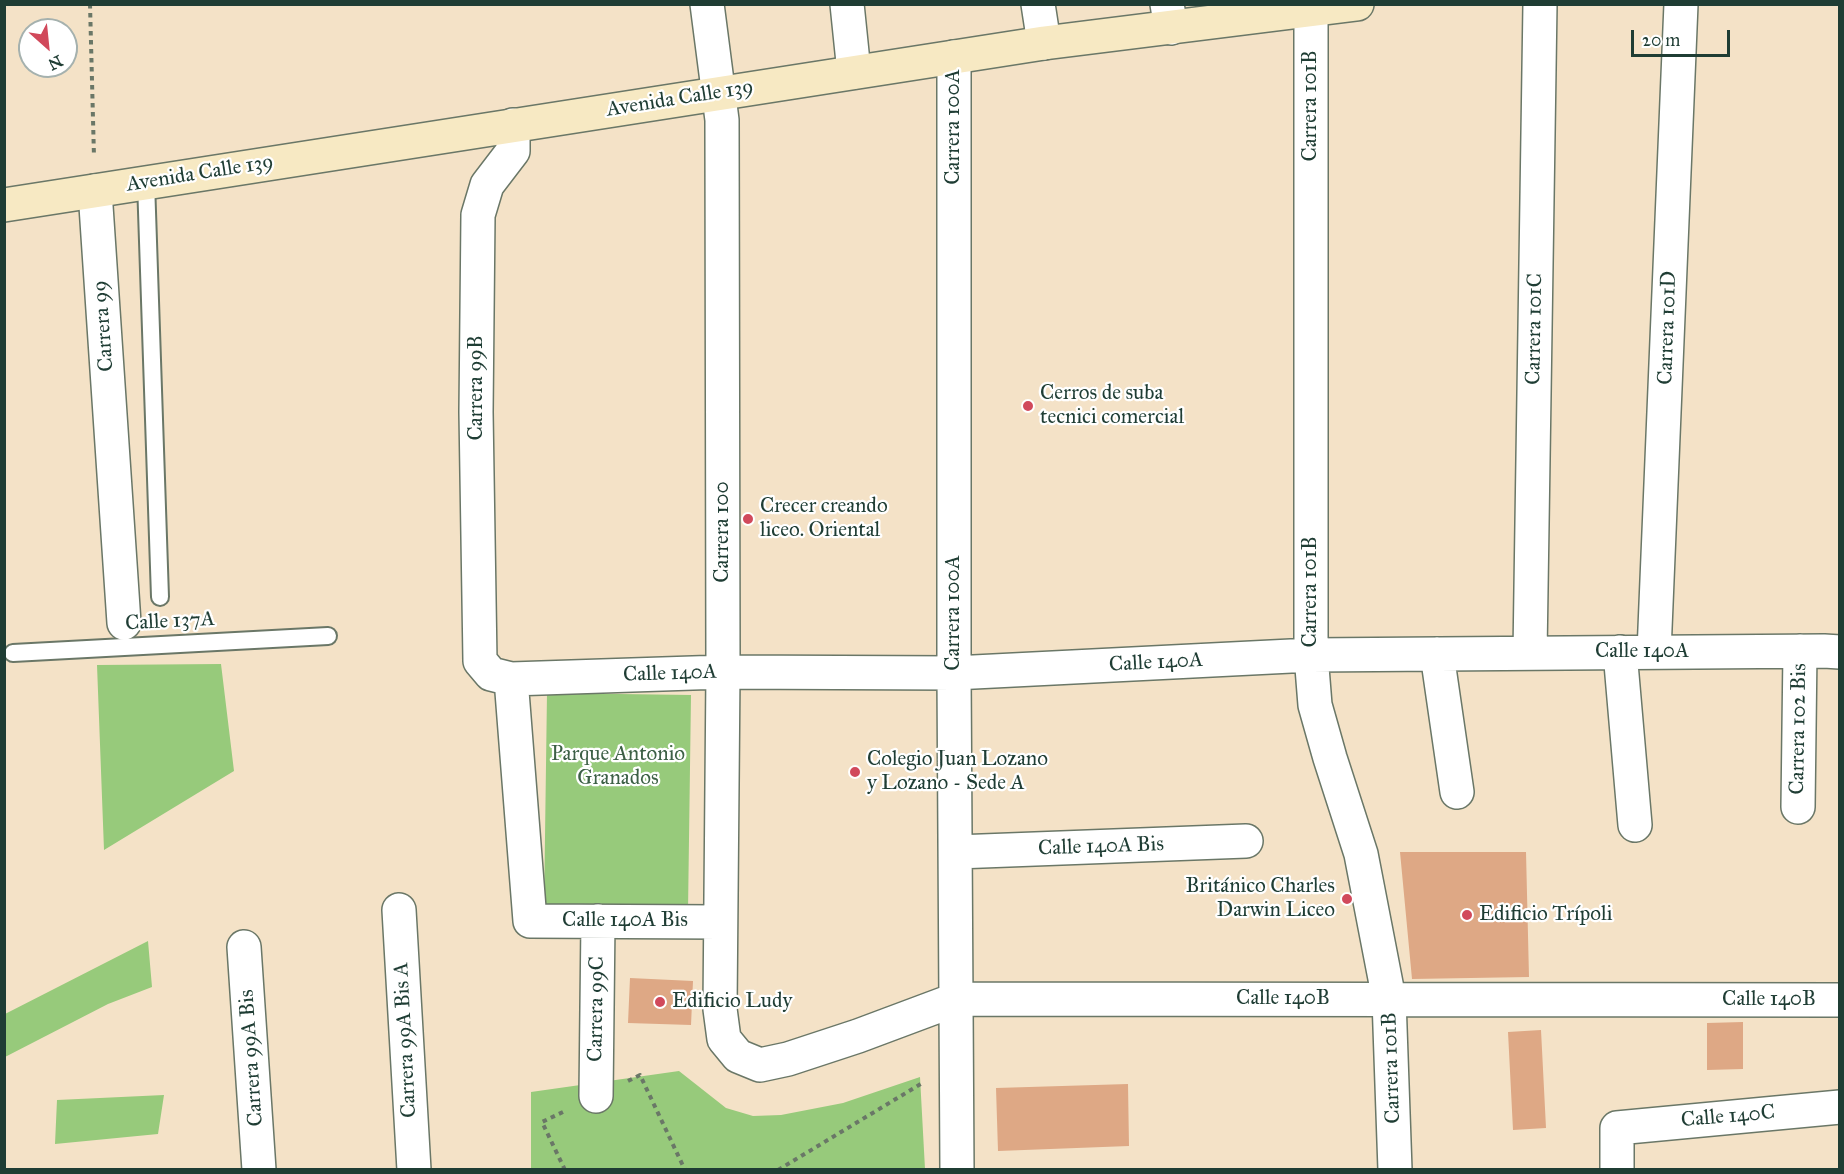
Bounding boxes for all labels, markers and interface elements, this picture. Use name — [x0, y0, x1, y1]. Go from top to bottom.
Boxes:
north arrow — [18, 18, 78, 78]
scale bar — [1634, 18, 1733, 56]
text: 20 m — [1642, 29, 1680, 51]
street label: Carrera 101B — [1298, 50, 1324, 162]
text: N — [45, 51, 66, 74]
street label: Carrera 100A — [941, 69, 967, 185]
street label: Avenida Calle 139 — [605, 75, 755, 123]
street label: Avenida Calle 139 — [125, 150, 275, 198]
street label: Carrera 101D — [1653, 271, 1683, 385]
street label: Carrera 101C — [1521, 273, 1549, 385]
street label: Carrera 99 — [88, 280, 120, 372]
street label: Carrera 99B — [464, 335, 490, 441]
place label: Cerros de suba tecnici comercial — [1040, 381, 1184, 431]
marker: Cerros de suba tecnici comercial — [1021, 399, 1035, 413]
street label: Carrera 100 — [710, 481, 736, 583]
place label: Crecer creando liceo. Oriental — [760, 494, 888, 544]
marker: Crecer creando liceo. Oriental — [741, 512, 755, 526]
street label: Carrera 101B — [1298, 536, 1324, 648]
street label: Carrera 100A — [941, 555, 967, 671]
street label: Calle 137A — [125, 607, 215, 637]
street label: Calle 140A — [1595, 639, 1689, 665]
street label: Calle 140A — [1108, 648, 1204, 678]
street label: Calle 140A — [623, 660, 717, 688]
street label: Carrera 102 Bis — [1785, 663, 1813, 795]
park label: Parque Antonio Granados — [551, 742, 685, 792]
place label: Colegio Juan Lozano y Lozano - Sede A — [867, 747, 1048, 797]
marker: Colegio Juan Lozano y Lozano - Sede A — [848, 765, 862, 779]
street label: Calle 140A Bis — [1038, 832, 1164, 862]
place label: Británico Charles Darwin Liceo — [1186, 874, 1335, 924]
marker: Británico Charles Darwin Liceo — [1340, 892, 1354, 906]
place label: Edificio Trípoli — [1479, 902, 1612, 928]
street label: Calle 140A Bis — [562, 908, 688, 934]
marker: Edificio Trípoli — [1460, 908, 1474, 922]
street label: Carrera 99C — [583, 956, 611, 1062]
street label: Carrera 99A Bis A — [389, 961, 423, 1119]
street label: Calle 140B — [1236, 986, 1330, 1012]
street label: Calle 140B — [1722, 987, 1816, 1013]
street label: Carrera 99A Bis — [235, 989, 269, 1127]
place label: Edificio Ludy — [672, 989, 792, 1015]
marker: Edificio Ludy — [653, 995, 667, 1009]
street label: Carrera 101B — [1377, 1012, 1407, 1124]
street label: Calle 140C — [1680, 1100, 1776, 1134]

